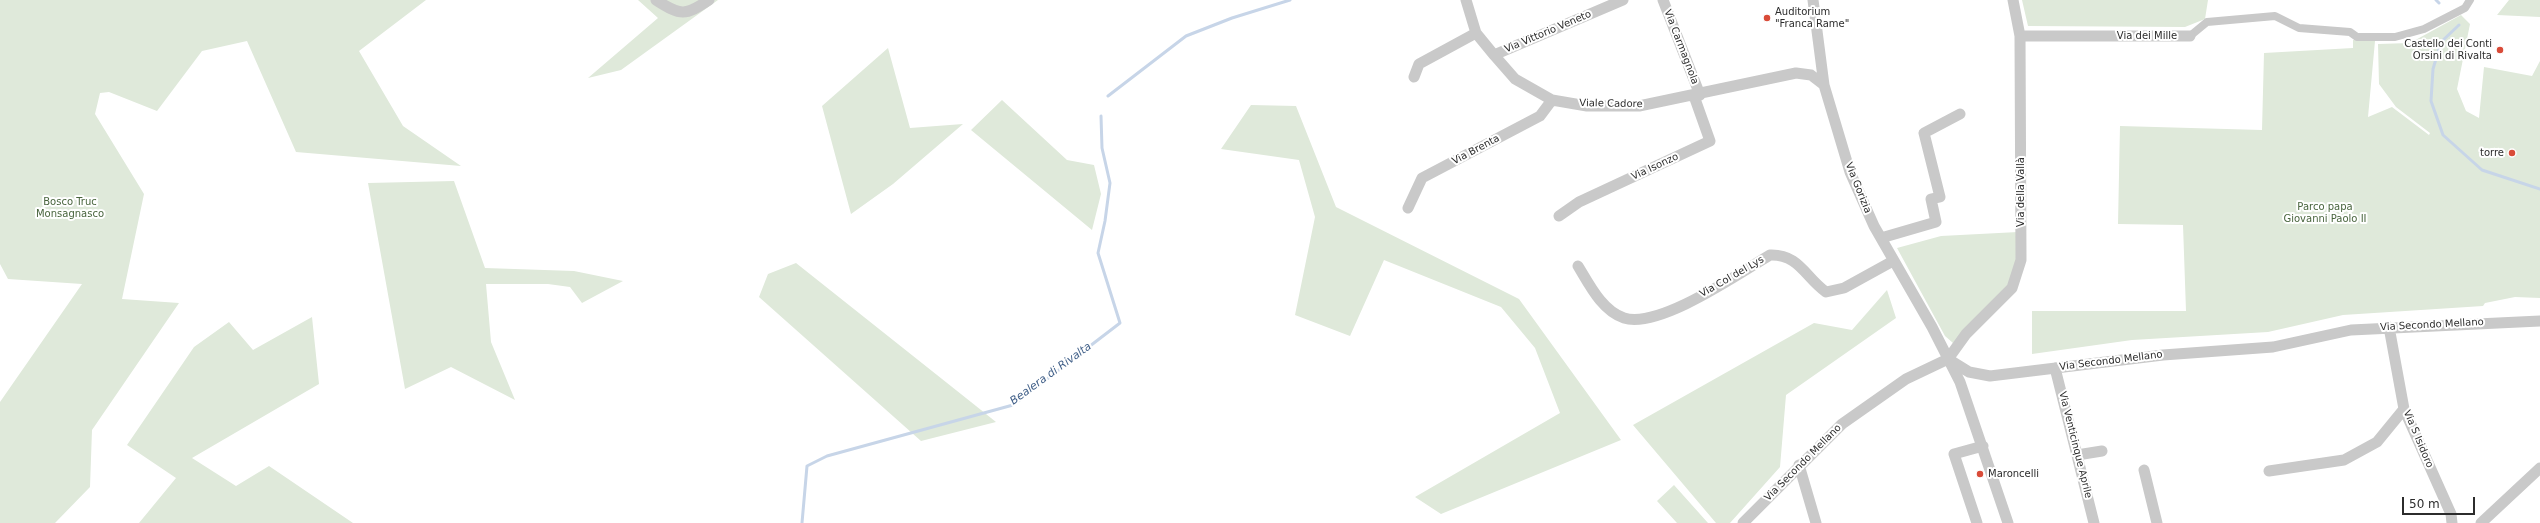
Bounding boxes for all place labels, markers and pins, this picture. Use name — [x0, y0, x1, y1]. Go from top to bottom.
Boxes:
place label: Auditorium "Franca Rame" — [1775, 6, 1849, 30]
marker: Auditorium "Franca Rame" — [1762, 13, 1772, 23]
place label: Castello dei Conti Orsini di Rivalta — [2404, 38, 2492, 62]
marker: Castello dei Conti Orsini di Rivalta — [2495, 45, 2505, 55]
place label: torre — [2480, 147, 2504, 159]
marker: torre — [2507, 148, 2517, 158]
place label: Maroncelli — [1988, 468, 2039, 480]
marker: Maroncelli — [1975, 469, 1985, 479]

